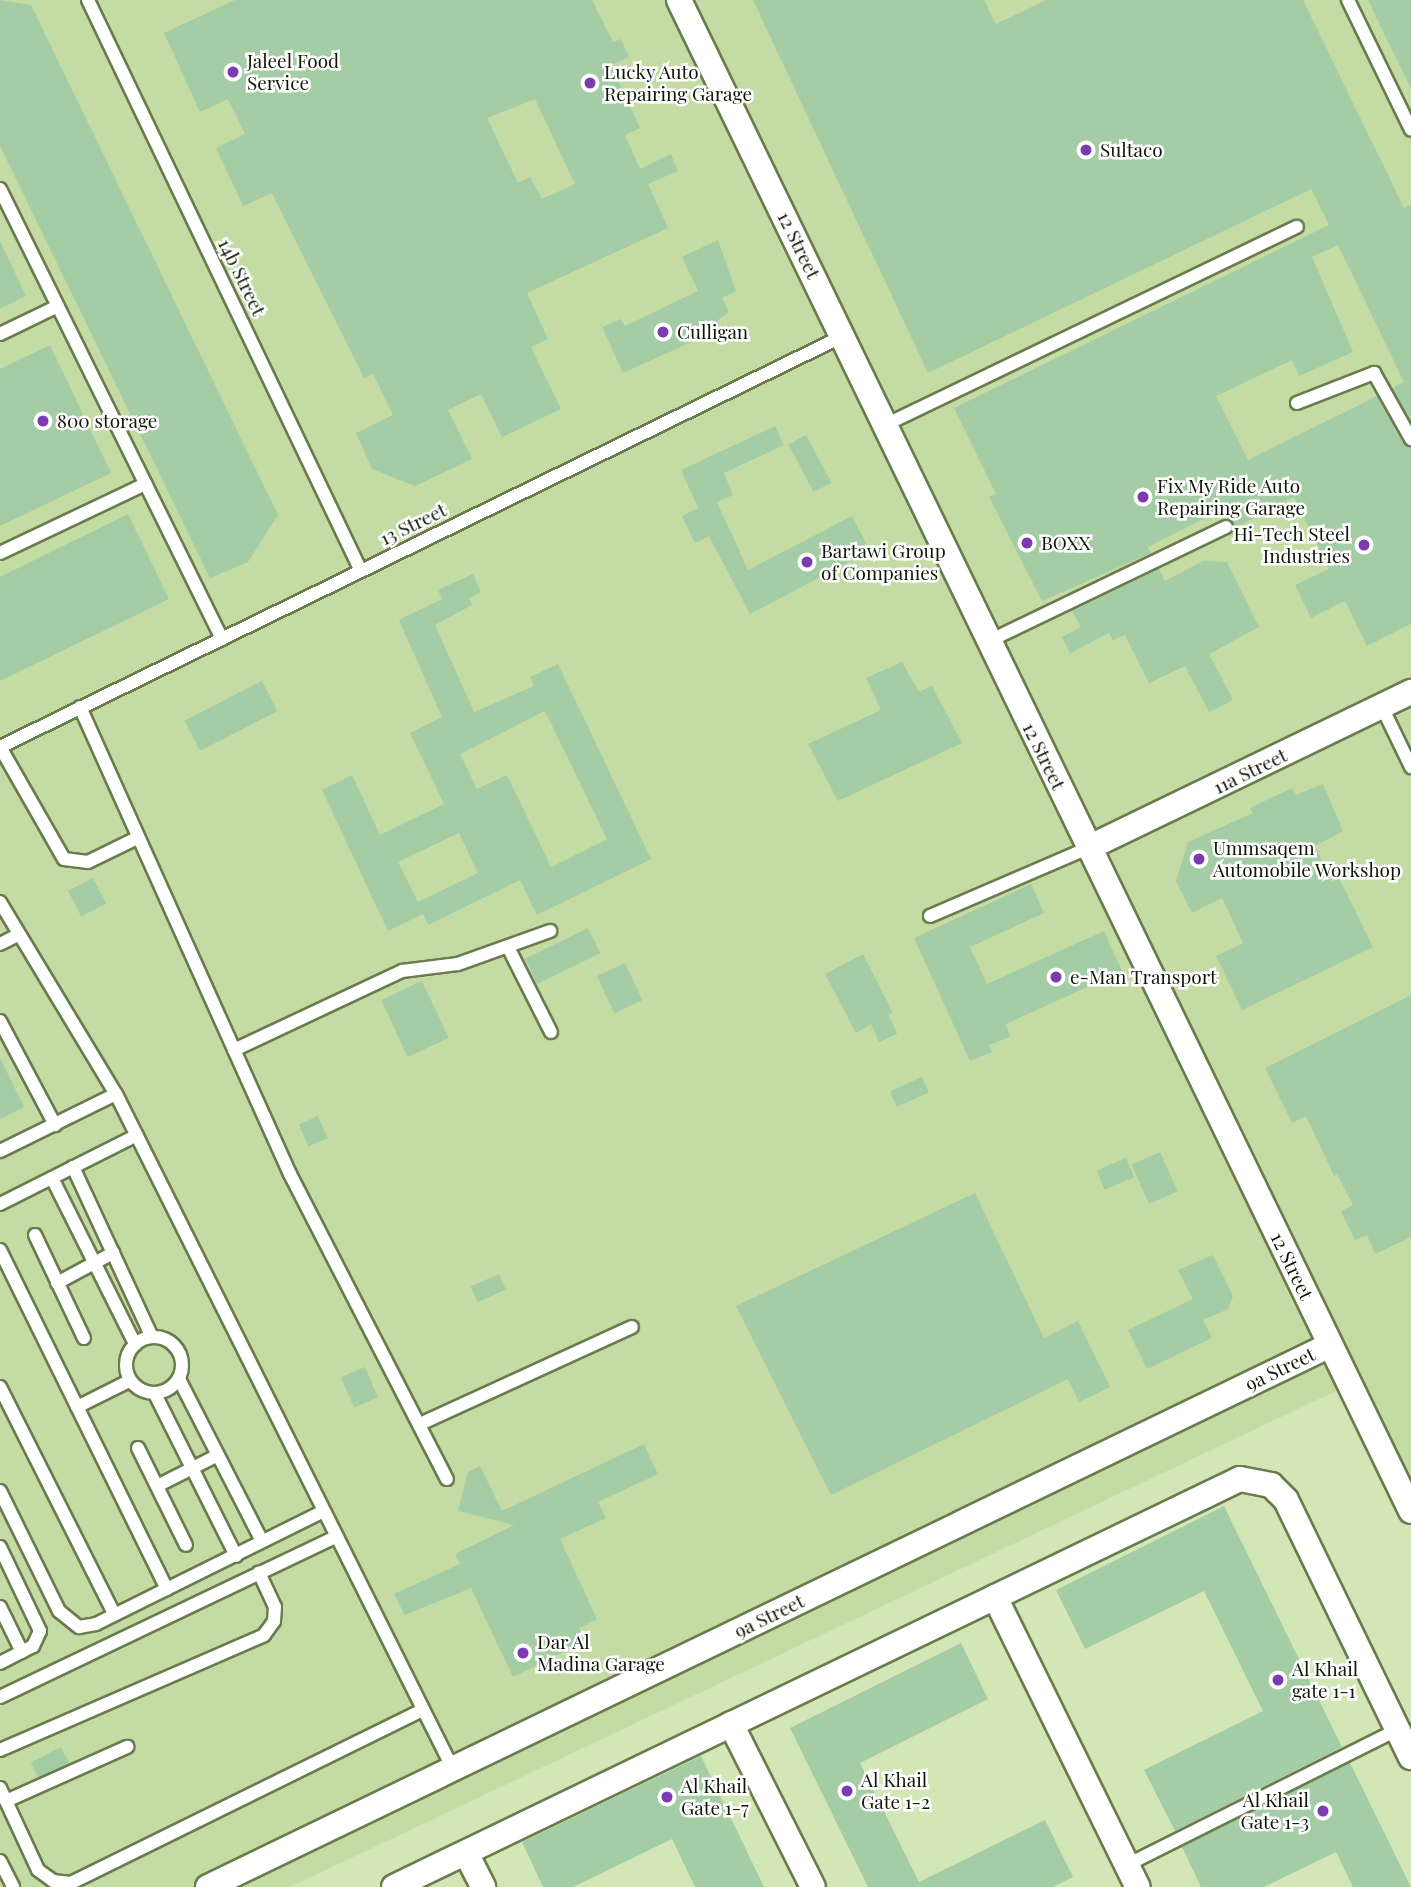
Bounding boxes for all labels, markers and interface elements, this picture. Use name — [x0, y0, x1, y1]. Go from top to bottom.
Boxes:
place label: Jaleel Food Service — [247, 50, 339, 94]
place label: Lucky Auto Repairing Garage — [604, 61, 752, 105]
marker: Jaleel Food Service — [225, 64, 241, 80]
marker: Lucky Auto Repairing Garage — [582, 75, 598, 91]
place label: Sultaco — [1100, 139, 1163, 161]
marker: Sultaco — [1078, 142, 1094, 158]
street label: 12 Street — [773, 208, 825, 282]
street label: 14b Street — [214, 235, 270, 319]
place label: Culligan — [677, 321, 748, 343]
marker: Culligan — [655, 324, 671, 340]
place label: 800 storage — [57, 410, 157, 432]
marker: 800 storage — [35, 413, 51, 429]
place label: Fix My Ride Auto Repairing Garage — [1157, 475, 1305, 519]
marker: Fix My Ride Auto Repairing Garage — [1135, 489, 1151, 505]
street label: 13 Street — [376, 498, 450, 550]
place label: Hi-Tech Steel Industries — [1233, 523, 1350, 567]
place label: BOXX — [1041, 532, 1091, 554]
marker: BOXX — [1019, 535, 1035, 551]
marker: Hi-Tech Steel Industries — [1356, 537, 1372, 553]
place label: Bartawi Group of Companies — [821, 540, 946, 584]
marker: Bartawi Group of Companies — [799, 554, 815, 570]
street label: 12 Street — [1018, 719, 1070, 793]
street label: 11a Street — [1209, 743, 1291, 799]
place label: Ummsaqem Automobile Workshop — [1213, 837, 1402, 881]
marker: Ummsaqem Automobile Workshop — [1191, 851, 1207, 867]
place label: e-Man Transport — [1070, 966, 1217, 988]
marker: e-Man Transport — [1048, 969, 1064, 985]
street label: 12 Street — [1266, 1229, 1318, 1303]
street label: 9a Street — [1241, 1342, 1319, 1396]
street label: 9a Street — [730, 1589, 808, 1643]
place label: Dar Al Madina Garage — [537, 1631, 665, 1675]
marker: Dar Al Madina Garage — [515, 1645, 531, 1661]
place label: Al Khail gate 1-1 — [1292, 1658, 1358, 1702]
marker: Al Khail gate 1-1 — [1270, 1672, 1286, 1688]
place label: Al Khail Gate 1-2 — [861, 1769, 930, 1813]
place label: Al Khail Gate 1-7 — [681, 1775, 749, 1819]
marker: Al Khail Gate 1-2 — [839, 1783, 855, 1799]
marker: Al Khail Gate 1-7 — [659, 1789, 675, 1805]
place label: Al Khail Gate 1-3 — [1240, 1789, 1309, 1833]
marker: Al Khail Gate 1-3 — [1315, 1803, 1331, 1819]

